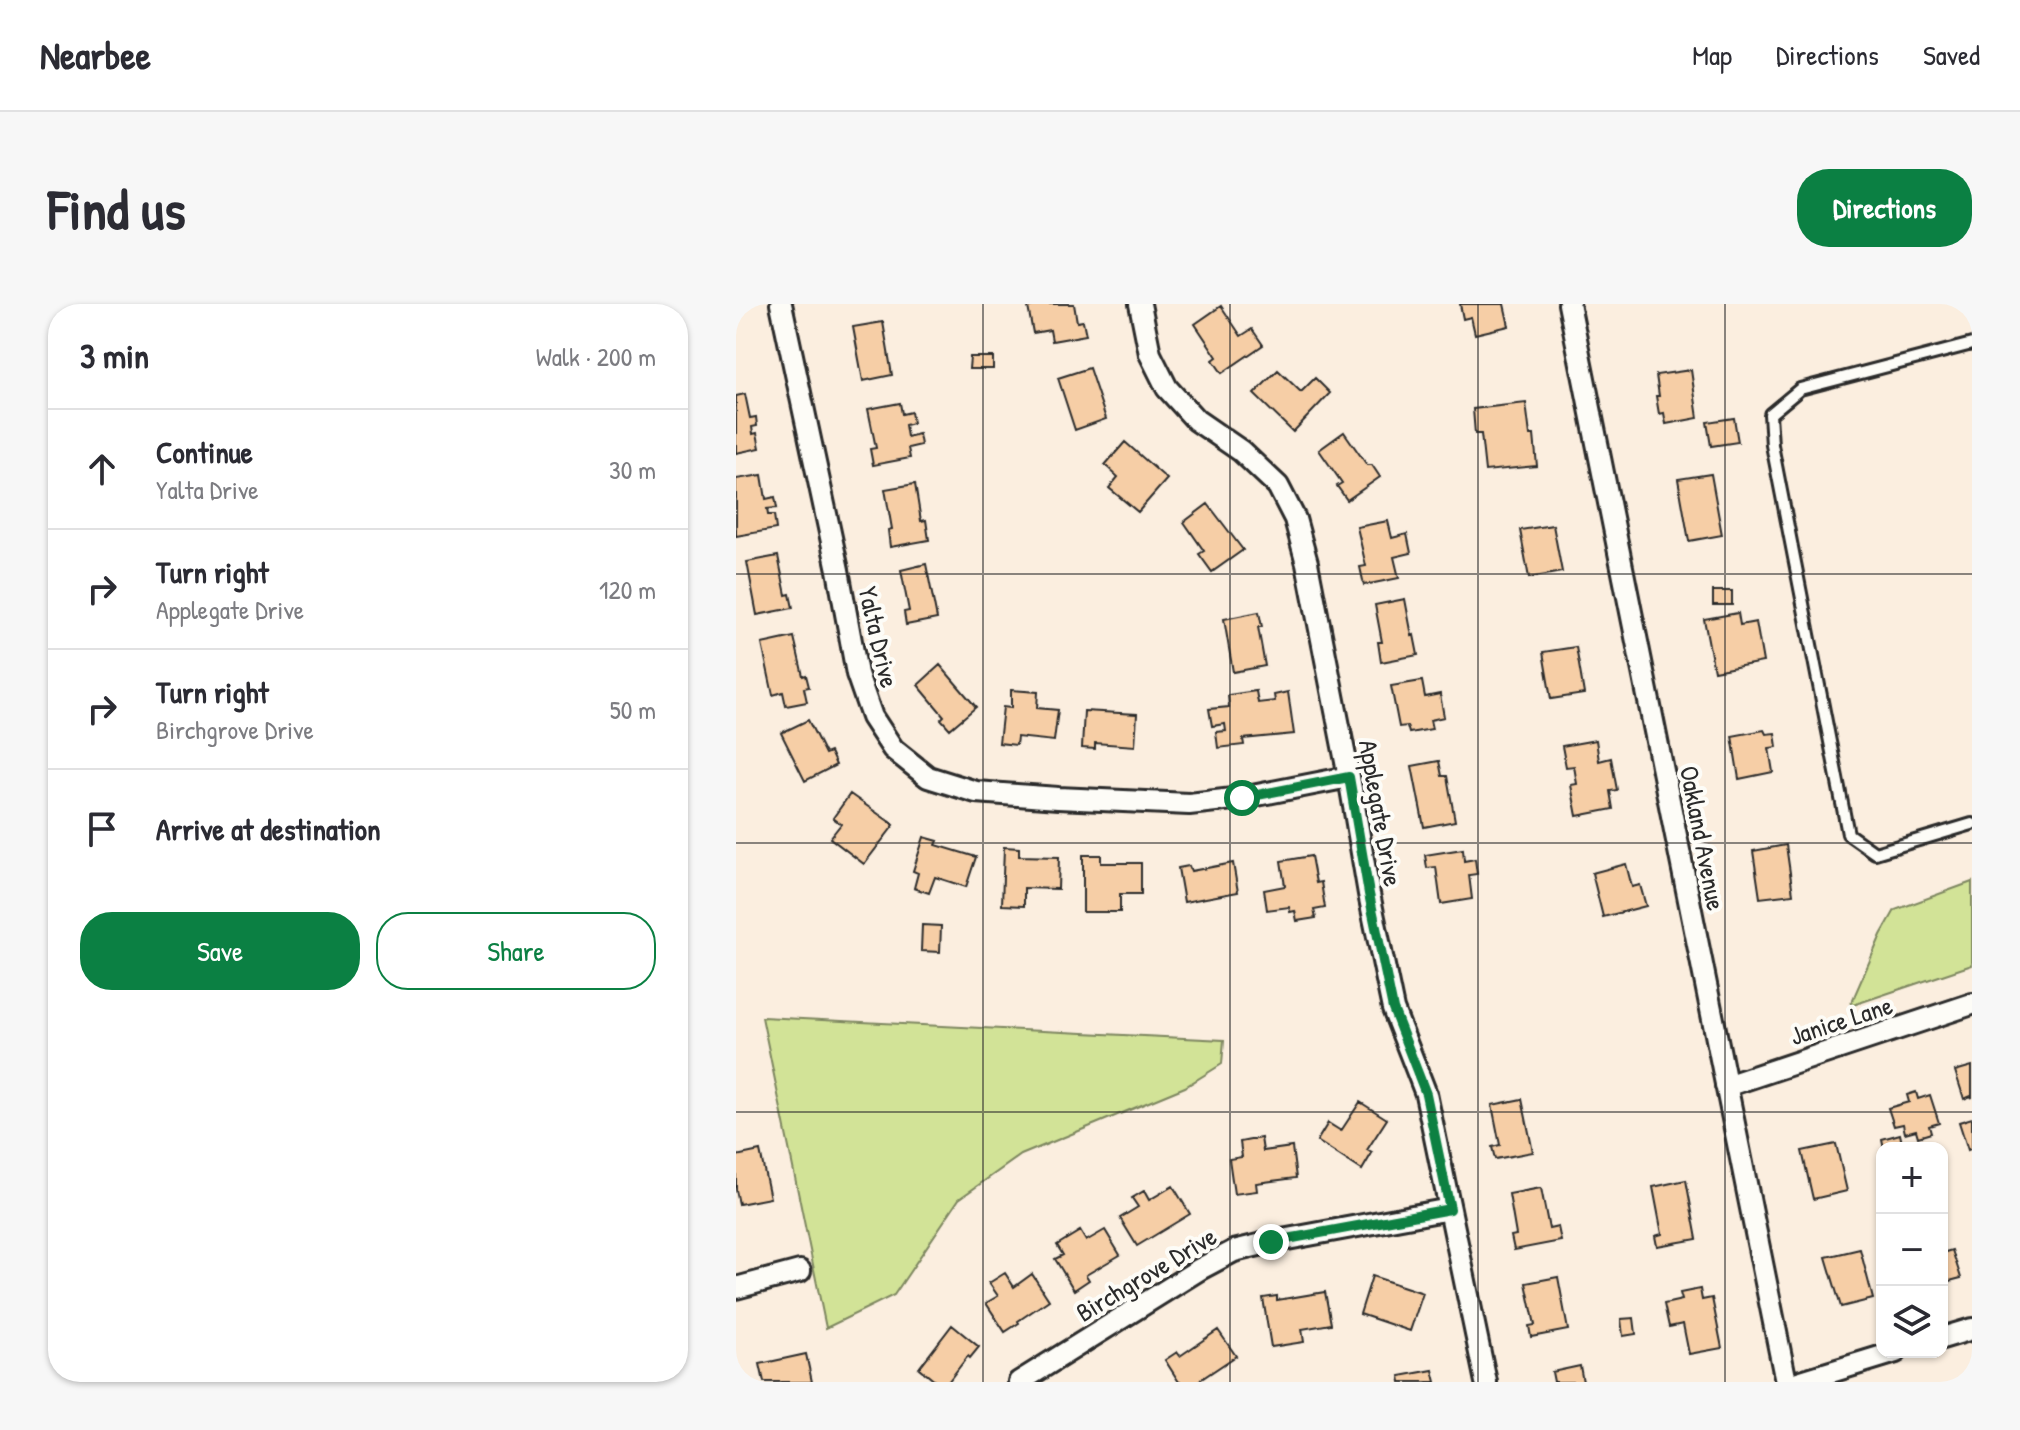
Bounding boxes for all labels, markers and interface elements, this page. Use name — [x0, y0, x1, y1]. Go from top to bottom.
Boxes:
text: Nearbee — [40, 29, 151, 81]
text: Map — [1692, 36, 1732, 74]
text: Directions — [1776, 36, 1879, 74]
text: Saved — [1923, 36, 1980, 74]
button: Directions — [1797, 169, 1972, 247]
text: Find us — [48, 171, 186, 246]
text: 3 min — [80, 333, 149, 379]
text: Walk · 200 m — [536, 339, 656, 374]
text: Continue — [156, 432, 253, 472]
icon: ahead — [80, 447, 124, 491]
text: 30 m — [609, 452, 656, 487]
text: Yalta Drive — [156, 472, 259, 507]
text: Turn right — [156, 552, 269, 592]
icon: right — [80, 567, 124, 611]
text: 120 m — [599, 572, 656, 607]
street label: Yalta Drive — [850, 583, 908, 691]
text: Applegate Drive — [156, 592, 304, 627]
text: Turn right — [156, 672, 269, 712]
icon: right — [80, 687, 124, 731]
text: 50 m — [610, 692, 656, 727]
text: Birchgrove Drive — [156, 712, 314, 747]
street label: Applegate Drive — [1351, 737, 1411, 889]
street label: Oakland Avenue — [1672, 763, 1734, 913]
route start — [1224, 780, 1260, 816]
icon: arrive — [80, 807, 124, 851]
text: Arrive at destination — [156, 809, 381, 849]
button: Save — [80, 912, 360, 990]
button: Share — [376, 912, 656, 990]
street label: Janice Lane — [1785, 987, 1897, 1053]
map controls — [1876, 1142, 1948, 1358]
button: + — [1876, 1142, 1948, 1214]
button: − — [1876, 1214, 1948, 1286]
street label: Birchgrove Drive — [1069, 1218, 1223, 1330]
route end — [1253, 1224, 1289, 1260]
button: layers — [1876, 1286, 1948, 1358]

